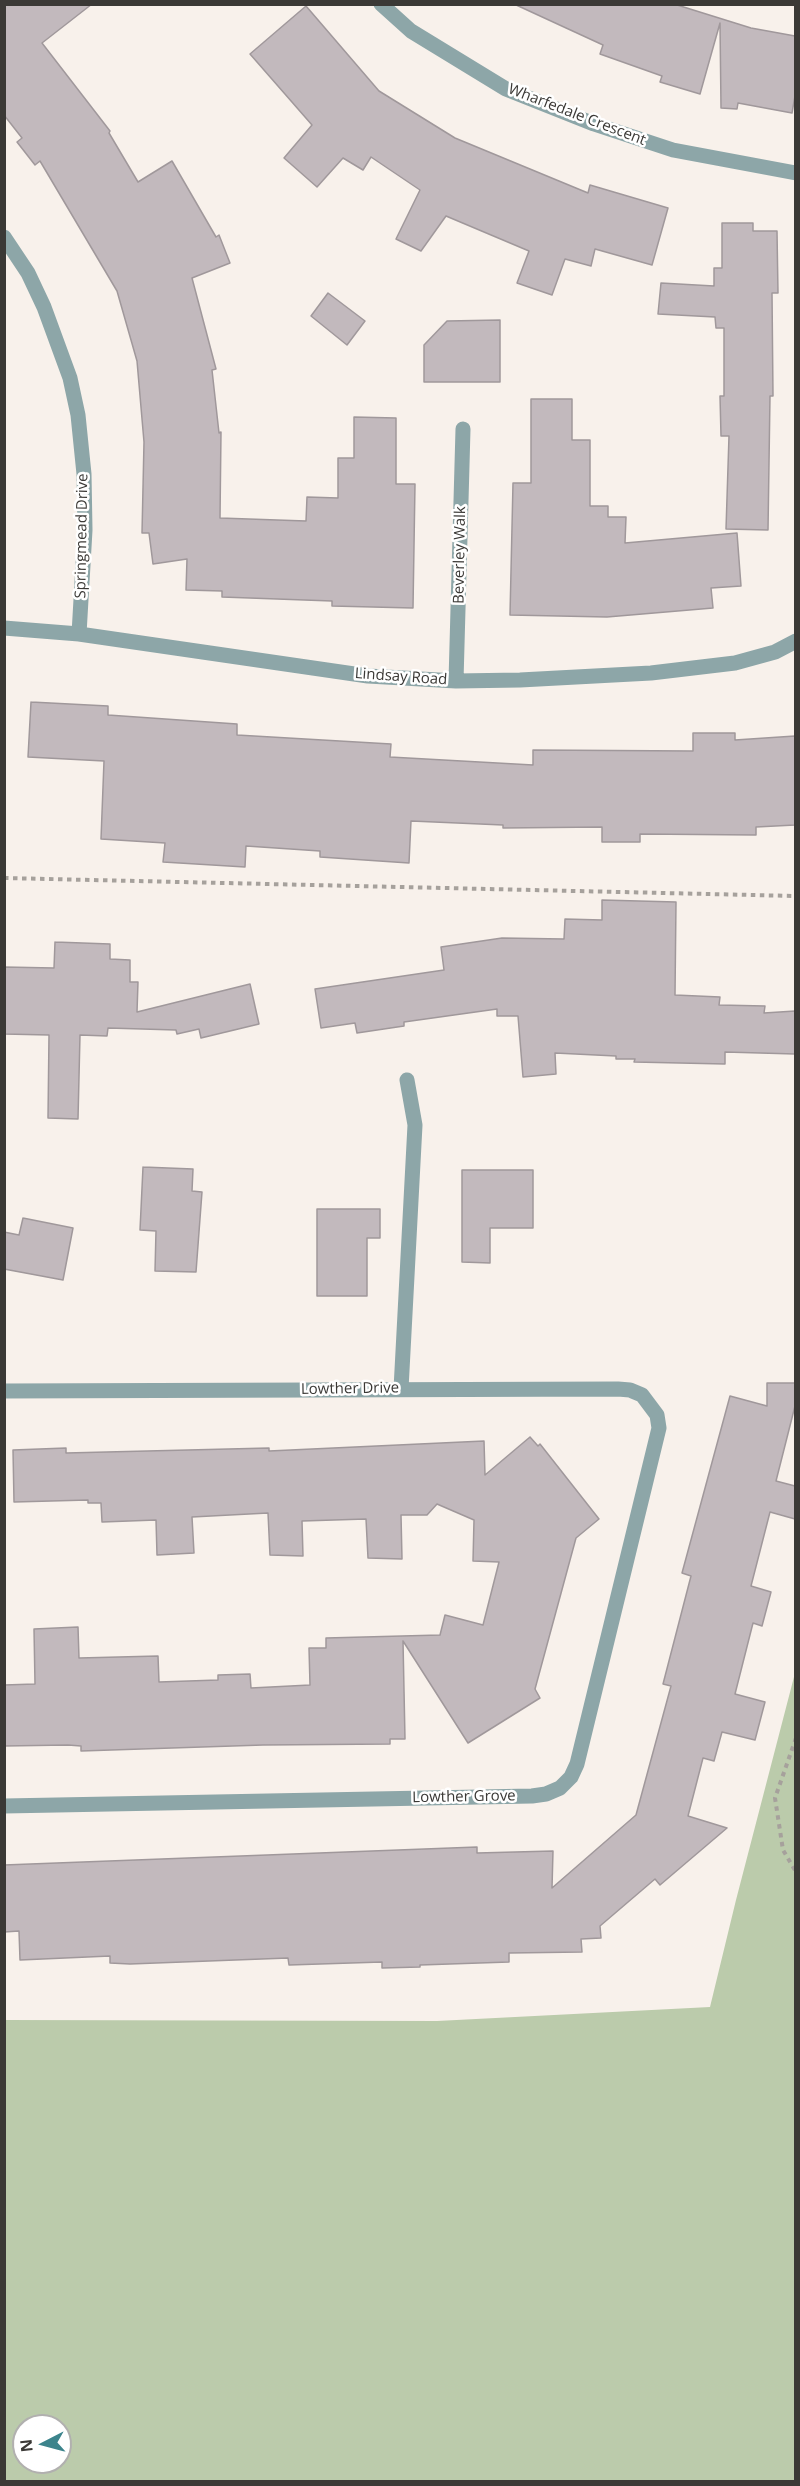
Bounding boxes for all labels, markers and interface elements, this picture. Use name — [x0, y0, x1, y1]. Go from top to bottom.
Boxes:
street label: Wharfedale Crescent — [506, 80, 648, 150]
street label: Springmead Drive — [72, 473, 92, 599]
street label: Beverley Walk — [450, 506, 470, 604]
street label: Lindsay Road — [354, 665, 448, 689]
street label: Lowther Drive — [301, 1379, 399, 1399]
street label: Lowther Grove — [412, 1787, 516, 1807]
north arrow — [12, 2414, 72, 2474]
text: N — [14, 2438, 38, 2453]

